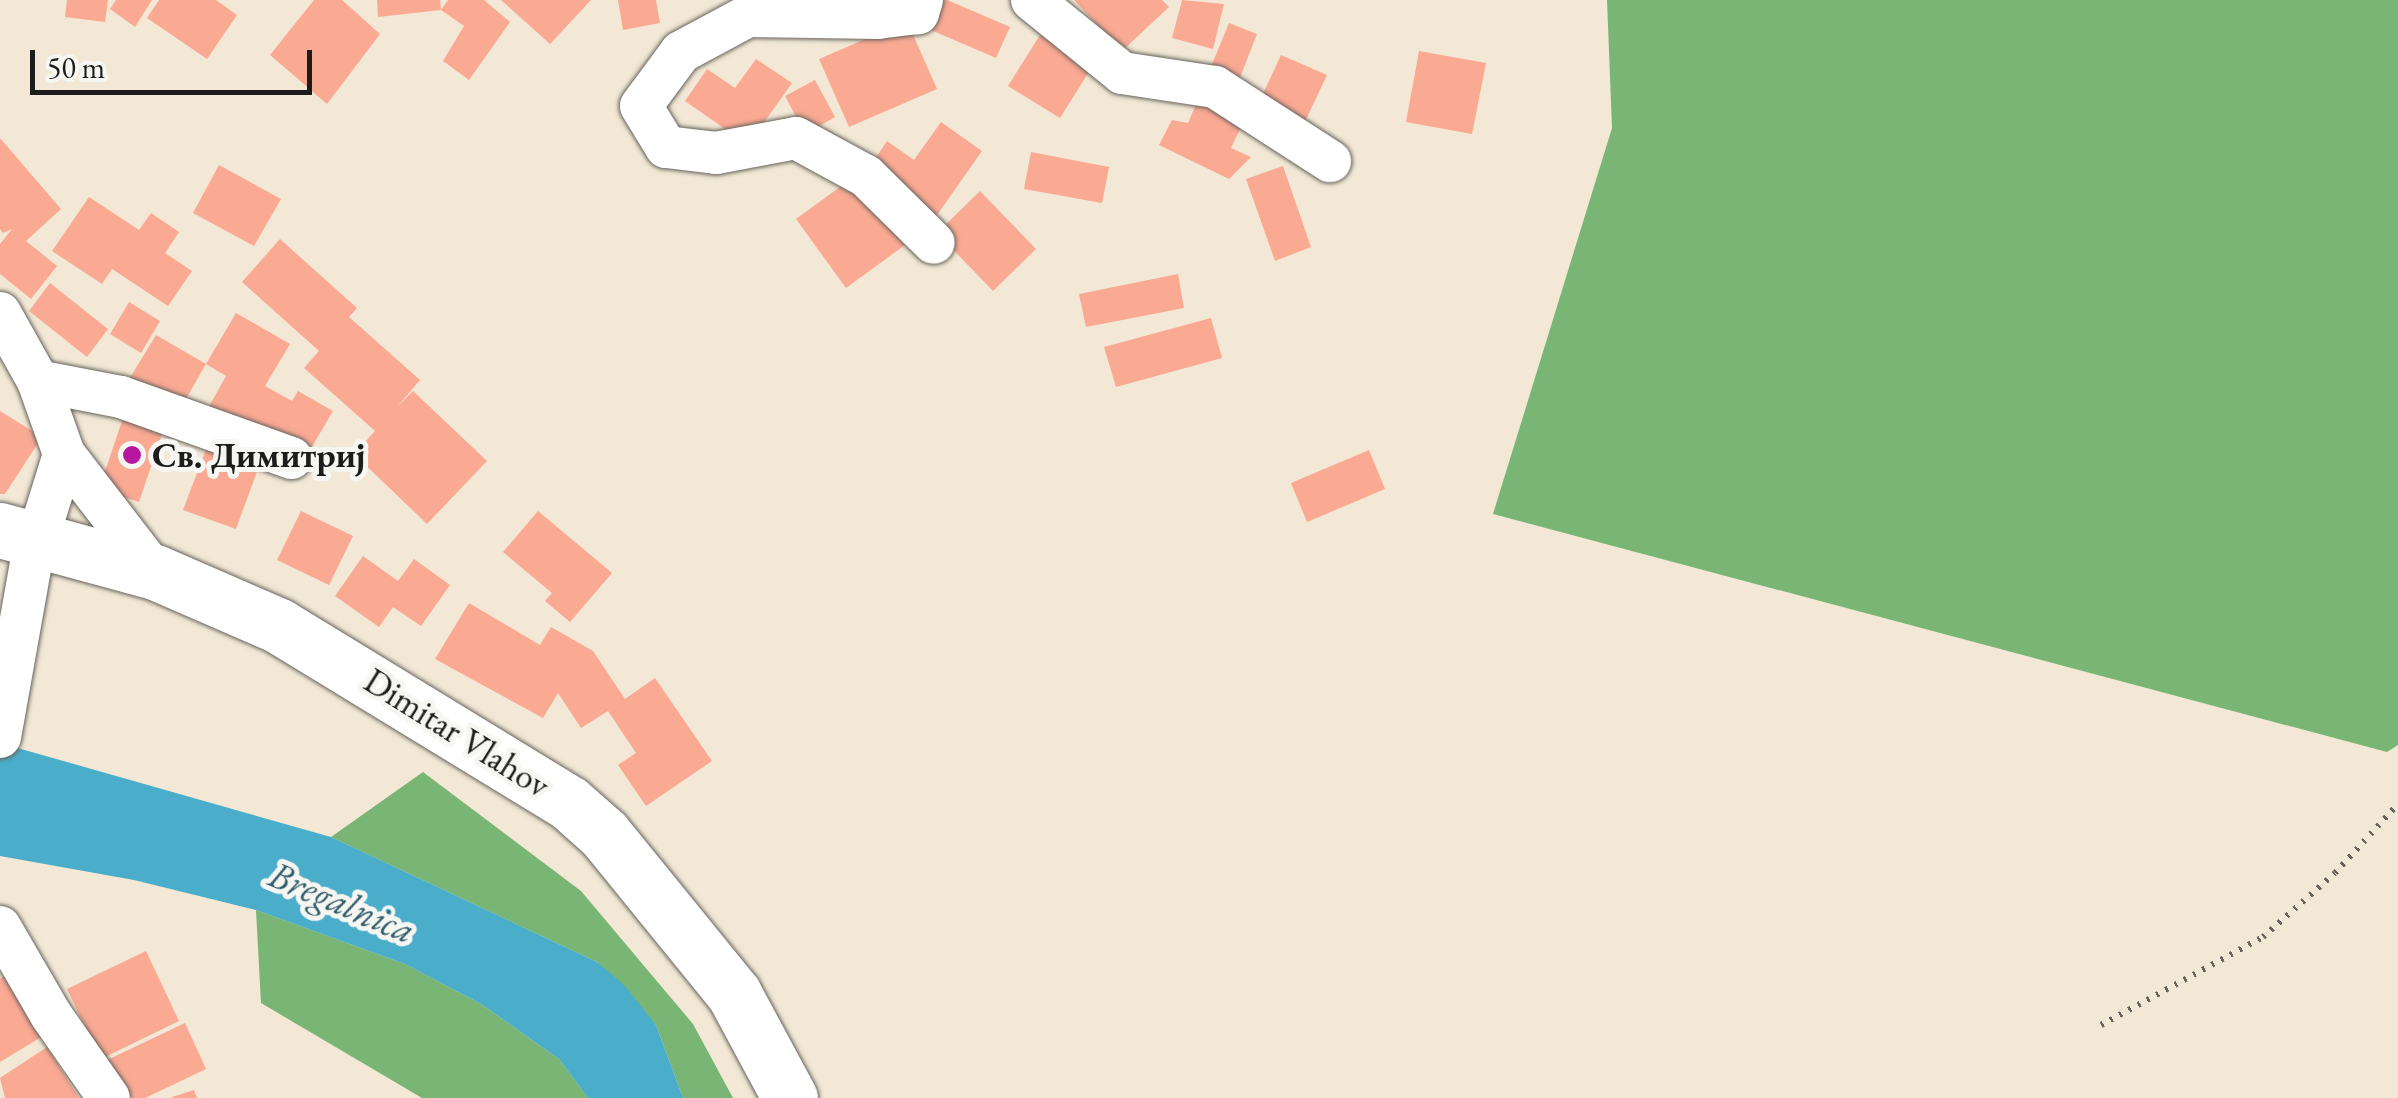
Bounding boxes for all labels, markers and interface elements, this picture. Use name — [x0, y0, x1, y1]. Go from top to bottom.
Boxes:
scale bar — [35, 30, 318, 92]
text: 50 m — [47, 48, 105, 87]
place label: Св. Димитриј — [152, 434, 365, 476]
marker: Св. Димитриј — [121, 444, 143, 466]
street label: Dimitar Vlahov — [357, 659, 557, 807]
water label: Bregalnica — [262, 851, 422, 953]

